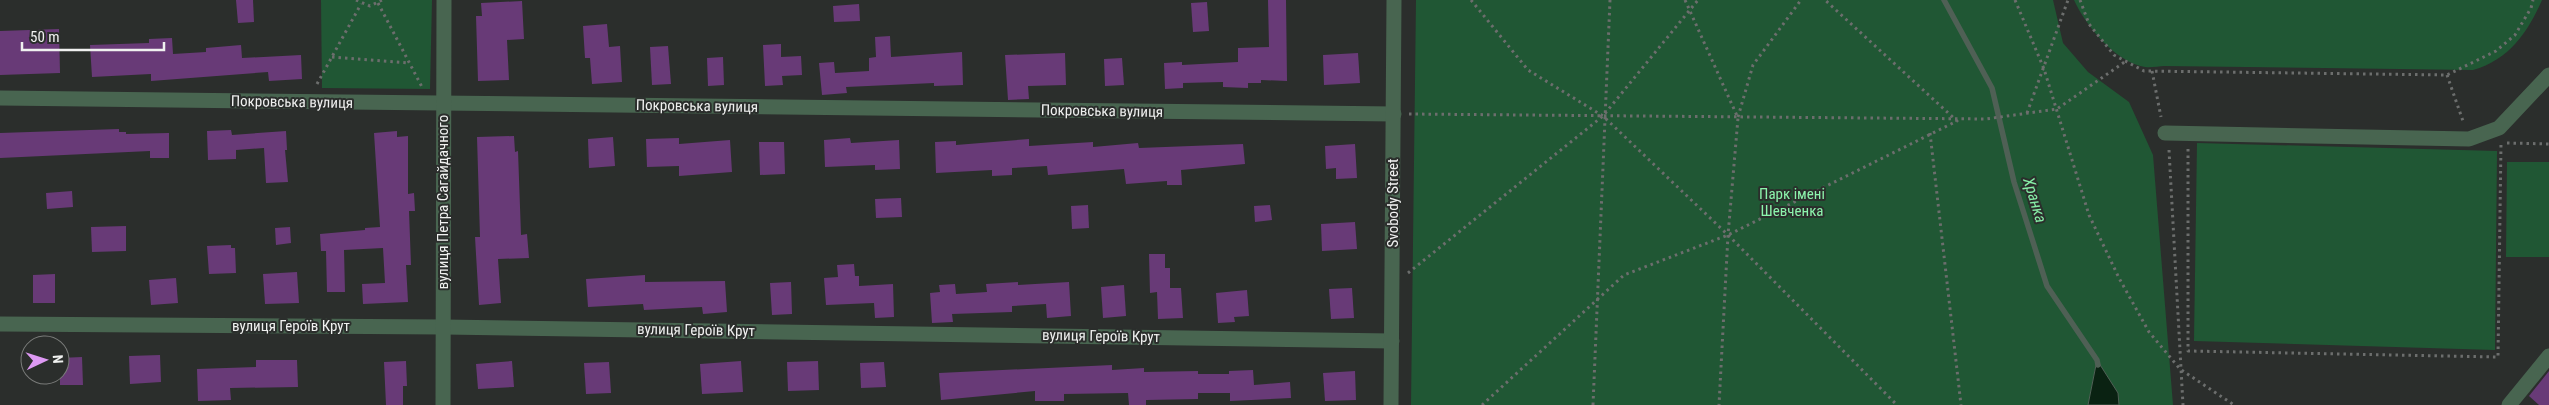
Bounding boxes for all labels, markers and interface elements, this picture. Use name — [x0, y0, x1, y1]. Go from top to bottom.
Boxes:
scale bar — [22, 20, 165, 52]
text: 50 m — [30, 28, 60, 46]
street label: Покровська вулиця — [231, 92, 353, 112]
street label: Покровська вулиця — [636, 96, 758, 116]
street label: Покровська вулиця — [1041, 101, 1163, 121]
street label: вулиця Петра Сагайдачного — [434, 115, 452, 289]
street label: Svobody Street — [1384, 159, 1402, 247]
water label: Хранка — [2019, 174, 2051, 225]
park label: Парк імені Шевченка — [1759, 185, 1825, 220]
street label: вулиця Героїв Крут — [232, 317, 350, 335]
street label: вулиця Героїв Крут — [637, 320, 755, 340]
street label: вулиця Героїв Крут — [1042, 326, 1160, 346]
north arrow — [20, 335, 70, 385]
text: N — [50, 354, 66, 364]

